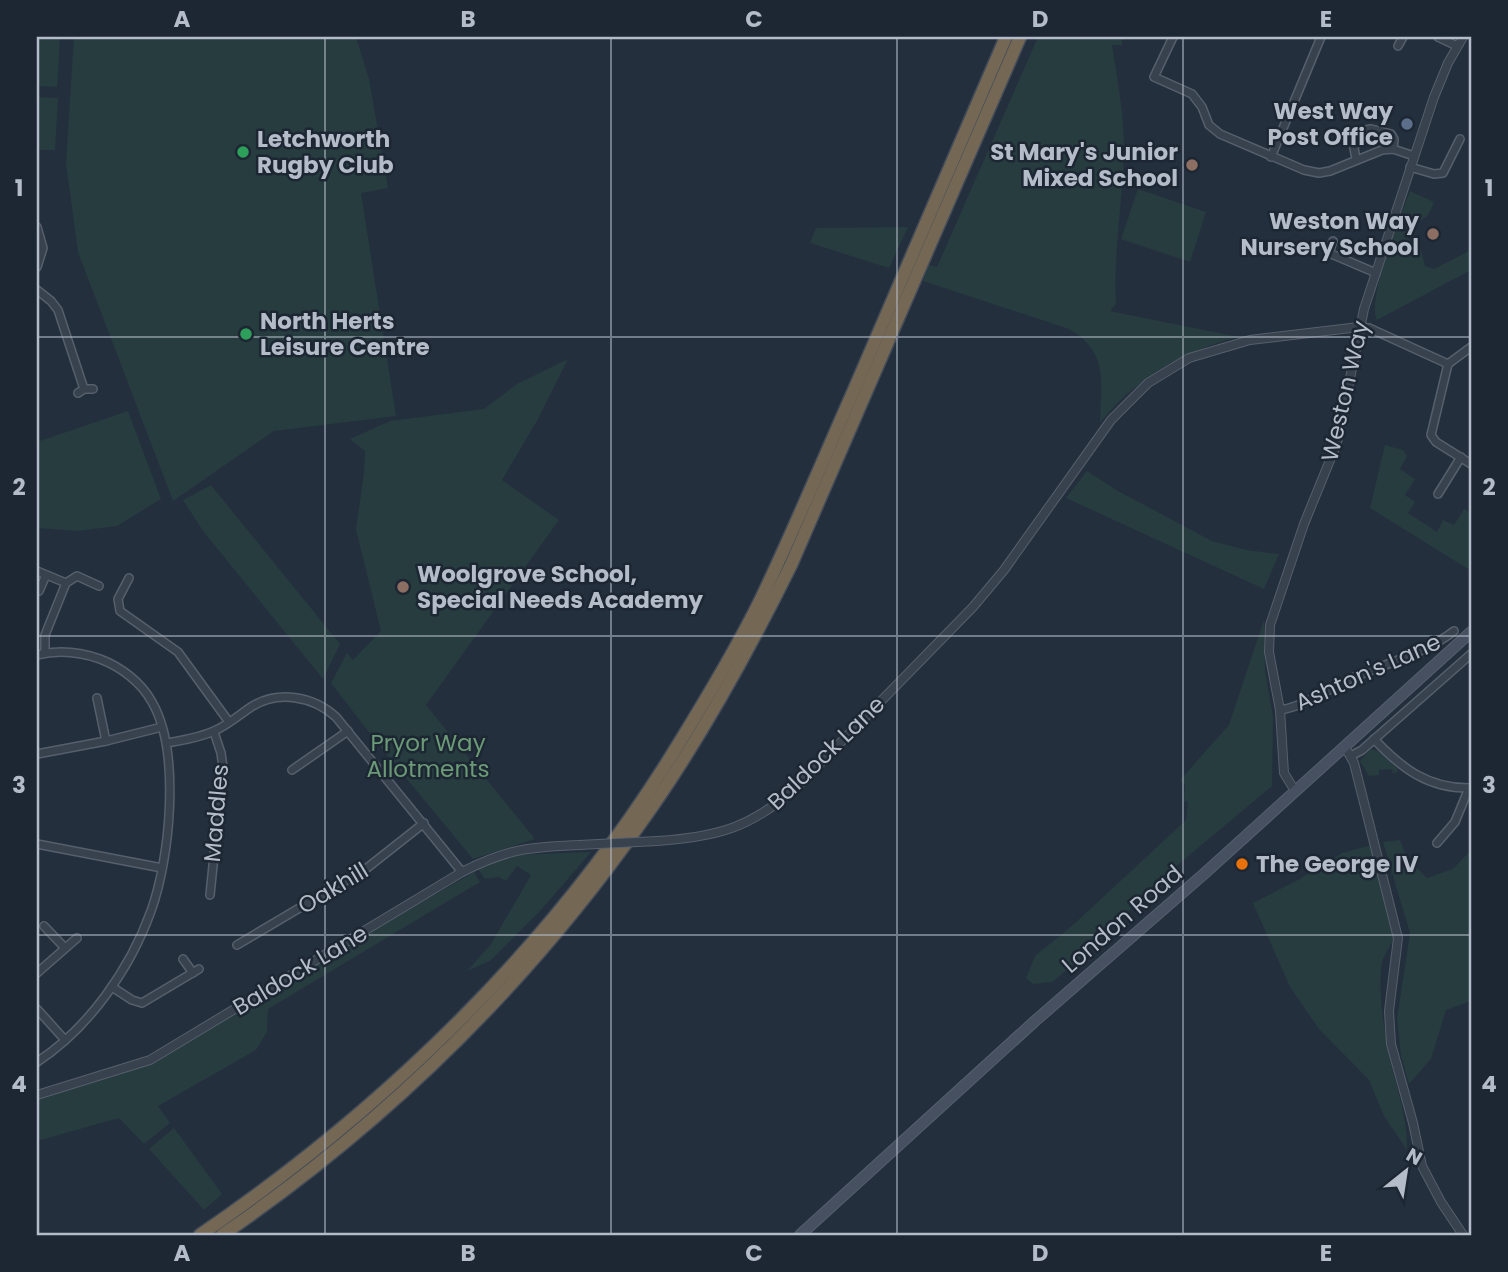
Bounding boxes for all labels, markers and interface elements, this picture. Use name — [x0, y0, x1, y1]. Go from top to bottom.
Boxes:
text: A — [174, 3, 191, 35]
text: B — [460, 3, 476, 35]
text: C — [745, 3, 763, 35]
text: D — [1032, 3, 1048, 35]
text: E — [1320, 3, 1332, 35]
place label: West Way Post Office — [1267, 95, 1393, 153]
marker: West Way Post Office — [1399, 116, 1415, 132]
place label: Letchworth Rugby Club — [257, 123, 394, 181]
place label: St Mary's Junior Mixed School — [990, 136, 1178, 194]
marker: Letchworth Rugby Club — [235, 144, 251, 160]
marker: St Mary's Junior Mixed School — [1184, 157, 1200, 173]
text: 1 — [15, 172, 23, 204]
text: 1 — [1485, 172, 1493, 204]
place label: Weston Way Nursery School — [1240, 205, 1419, 263]
marker: Weston Way Nursery School — [1425, 226, 1441, 242]
place label: North Herts Leisure Centre — [260, 305, 430, 363]
street label: Weston Way — [1313, 317, 1377, 465]
marker: North Herts Leisure Centre — [238, 326, 254, 342]
text: 2 — [12, 471, 26, 503]
text: 2 — [1482, 471, 1496, 503]
place label: Woolgrove School, Special Needs Academy — [417, 558, 703, 616]
marker: Woolgrove School, Special Needs Academy — [395, 579, 411, 595]
street label: Ashton's Lane — [1290, 626, 1446, 718]
street label: Baldock Lane — [760, 689, 892, 817]
park label: Pryor Way Allotments — [367, 727, 489, 785]
street label: Maddles — [196, 763, 236, 863]
text: 3 — [12, 769, 26, 801]
text: 3 — [1482, 769, 1496, 801]
place label: The George IV — [1256, 848, 1419, 880]
street label: Oakhill — [292, 854, 374, 922]
marker: The George IV — [1234, 856, 1250, 872]
street label: London Road — [1055, 858, 1189, 980]
street label: Baldock Lane — [227, 917, 373, 1023]
text: 4 — [11, 1068, 27, 1100]
text: 4 — [1481, 1068, 1497, 1100]
north arrow — [1372, 1136, 1442, 1206]
text: N — [1401, 1141, 1427, 1172]
text: A — [174, 1237, 191, 1269]
text: B — [460, 1237, 476, 1269]
text: C — [745, 1237, 763, 1269]
text: D — [1032, 1237, 1048, 1269]
text: E — [1320, 1237, 1332, 1269]

